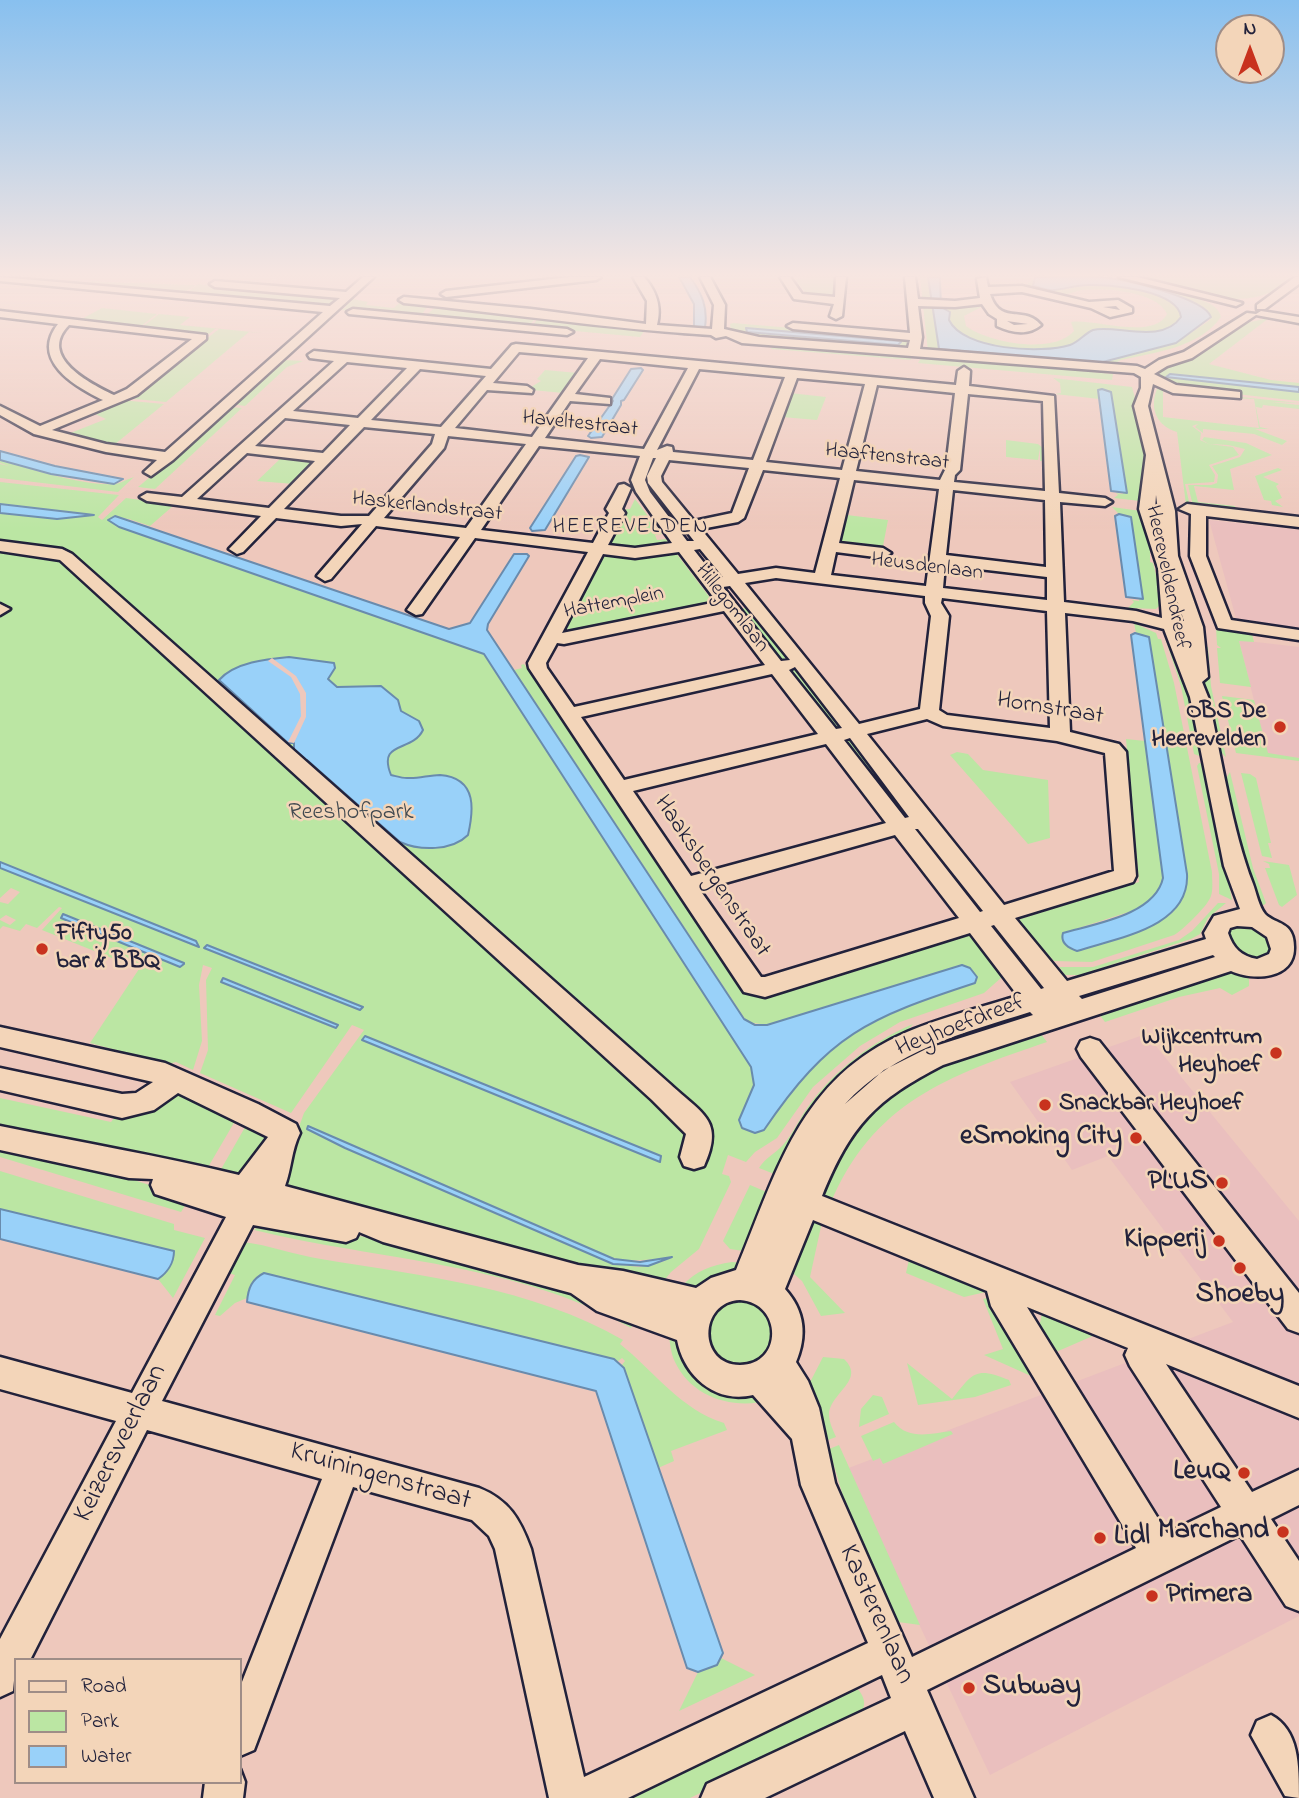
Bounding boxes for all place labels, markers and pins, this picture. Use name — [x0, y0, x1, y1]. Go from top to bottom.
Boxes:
place label: OBS De Heerevelden — [1152, 699, 1266, 755]
marker: OBS De Heerevelden — [1272, 719, 1288, 735]
place label: Fifty50 bar & BBQ — [56, 921, 160, 977]
marker: Fifty50 bar & BBQ — [34, 941, 50, 957]
place label: Wijkcentrum Heyhoef — [1142, 1025, 1262, 1081]
marker: Wijkcentrum Heyhoef — [1268, 1045, 1284, 1061]
place label: Snackbar Heyhoef — [1059, 1091, 1243, 1119]
marker: Snackbar Heyhoef — [1037, 1097, 1053, 1113]
place label: eSmoking City — [960, 1121, 1122, 1155]
marker: eSmoking City — [1128, 1130, 1144, 1146]
place label: PLUS — [1147, 1166, 1208, 1200]
marker: PLUS — [1214, 1175, 1230, 1191]
place label: Kipperij — [1124, 1224, 1205, 1258]
marker: Kipperij — [1211, 1233, 1227, 1249]
marker: Shoeby — [1232, 1260, 1248, 1276]
place label: Shoeby — [1196, 1279, 1284, 1313]
place label: LeuQ — [1173, 1456, 1230, 1490]
marker: LeuQ — [1236, 1465, 1252, 1481]
place label: Marchand — [1158, 1515, 1269, 1549]
place label: Lidl — [1114, 1521, 1150, 1555]
marker: Marchand — [1275, 1524, 1291, 1540]
marker: Lidl — [1092, 1530, 1108, 1546]
place label: Primera — [1166, 1579, 1252, 1613]
marker: Primera — [1144, 1588, 1160, 1604]
place label: Subway — [983, 1671, 1081, 1705]
marker: Subway — [961, 1680, 977, 1696]

